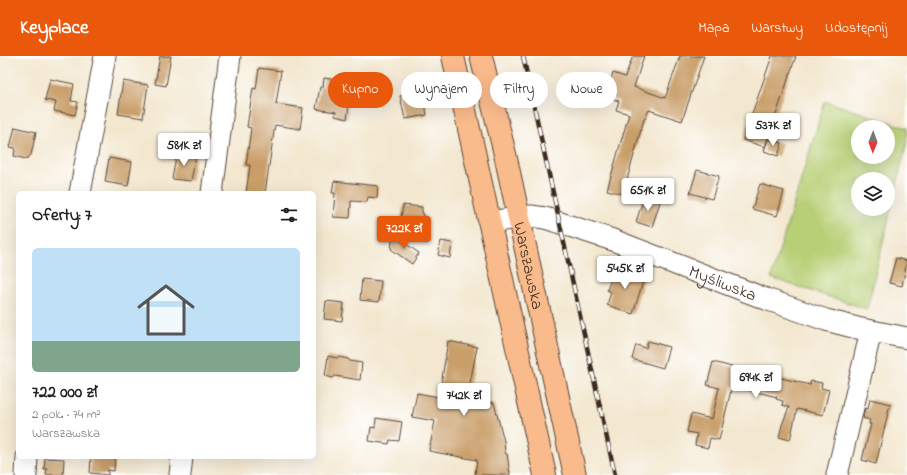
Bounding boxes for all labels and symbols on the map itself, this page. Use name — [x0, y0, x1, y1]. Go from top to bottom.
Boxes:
pin: 537K zł — [736, 113, 810, 147]
north arrow — [851, 120, 895, 164]
pin: 581K zł — [147, 133, 221, 167]
pin: 651K zł — [611, 178, 685, 212]
pin: 722K zł — [367, 216, 441, 250]
street label: Warszawska — [506, 220, 550, 312]
pin: 545K zł — [588, 256, 662, 290]
street label: Myśliwska — [685, 259, 760, 308]
pin: 694K zł — [719, 365, 793, 399]
pin: 742K zł — [427, 383, 501, 417]

